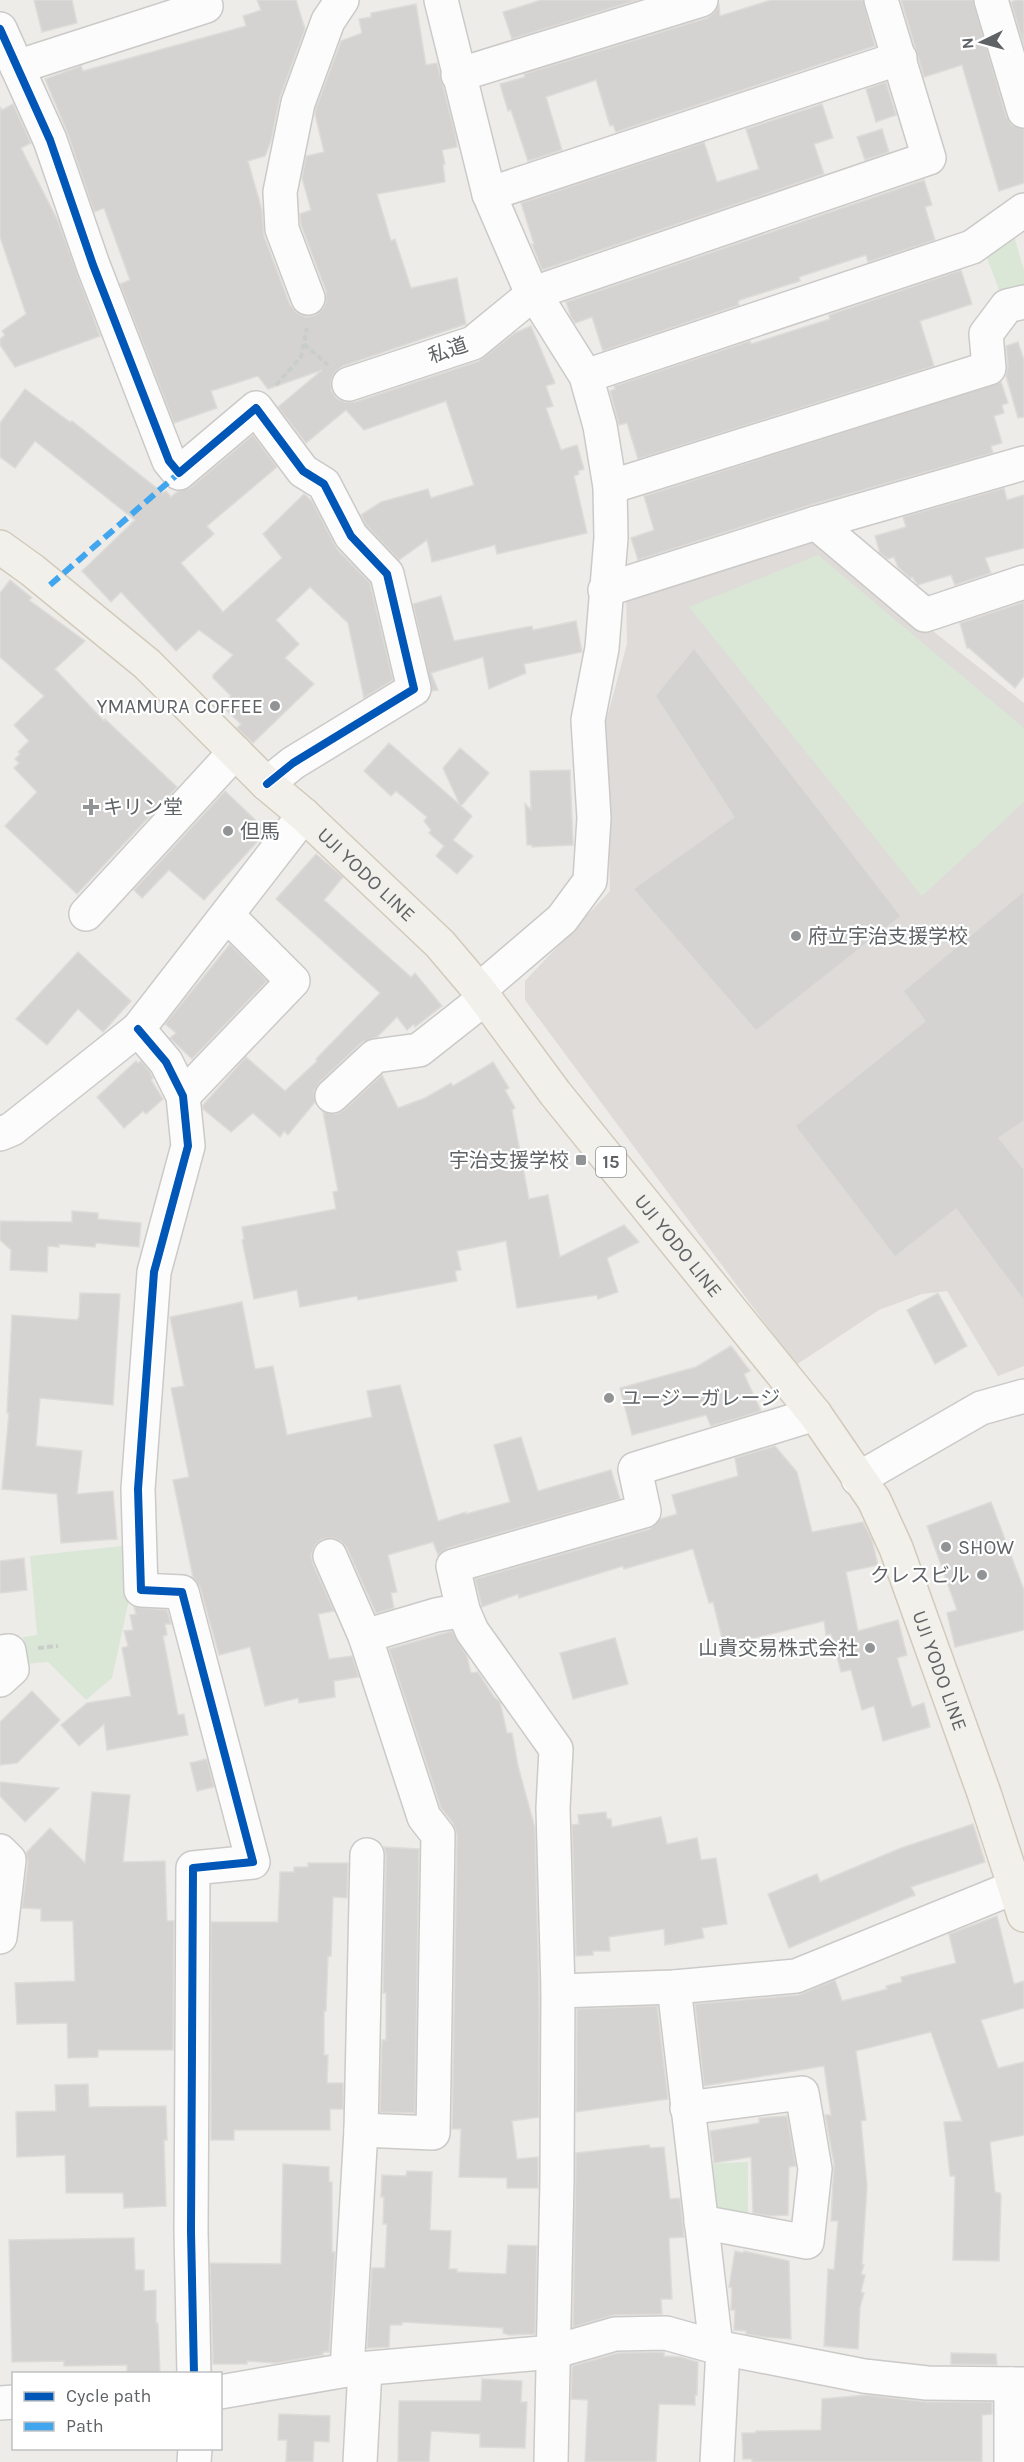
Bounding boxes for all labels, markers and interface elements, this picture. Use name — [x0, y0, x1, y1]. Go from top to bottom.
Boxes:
north arrow — [952, 12, 1012, 72]
text: N — [958, 37, 978, 50]
street label: 私道 — [426, 333, 471, 368]
place label: YMAMURA COFFEE — [97, 695, 263, 718]
marker: YMAMURA COFFEE — [268, 699, 282, 713]
place label: キリン堂 — [103, 796, 183, 819]
marker: キリン堂 — [84, 800, 98, 814]
place label: 但馬 — [240, 820, 280, 843]
street label: UJI YODO LINE — [313, 823, 420, 926]
marker: 但馬 — [221, 824, 235, 838]
place label: 府立宇治支援学校 — [808, 925, 968, 948]
marker: 府立宇治支援学校 — [789, 929, 803, 943]
road number: 15 — [596, 1147, 626, 1177]
place label: 宇治支援学校 — [449, 1149, 569, 1172]
marker: 宇治支援学校 — [574, 1153, 588, 1167]
street label: UJI YODO LINE — [630, 1190, 727, 1302]
place label: ユージーガレージ — [621, 1387, 780, 1410]
marker: ユージーガレージ — [602, 1391, 616, 1405]
place label: SHOW — [958, 1536, 1014, 1559]
marker: SHOW — [939, 1540, 953, 1554]
place label: クレスビル — [870, 1564, 970, 1587]
marker: クレスビル — [975, 1568, 989, 1582]
street label: UJI YODO LINE — [907, 1608, 972, 1734]
place label: 山貴交易株式会社 — [698, 1637, 858, 1660]
marker: 山貴交易株式会社 — [863, 1641, 877, 1655]
legend — [12, 2372, 222, 2450]
text: Cycle path — [66, 2385, 151, 2407]
text: Path — [66, 2415, 104, 2437]

